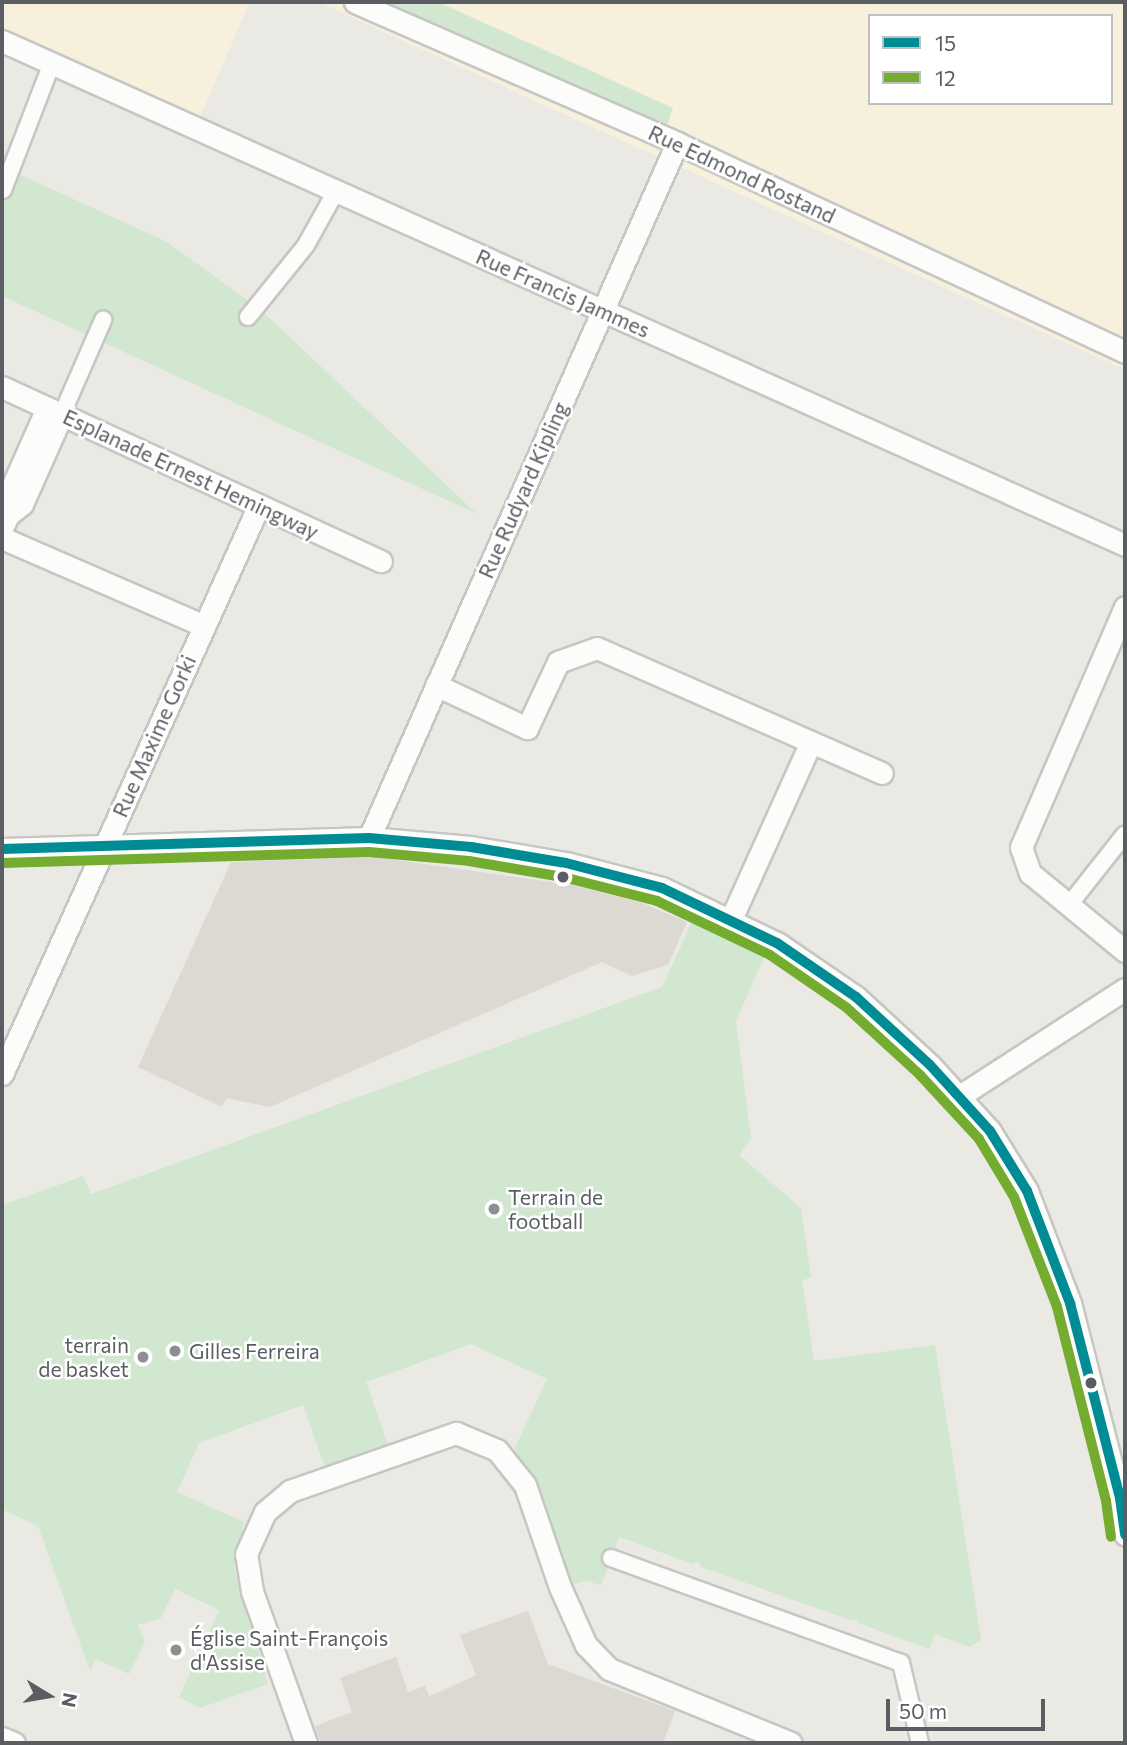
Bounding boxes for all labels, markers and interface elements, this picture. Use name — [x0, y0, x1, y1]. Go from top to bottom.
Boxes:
legend — [868, 14, 1113, 105]
text: 15 — [935, 30, 956, 55]
text: 12 — [935, 65, 956, 90]
street label: Rue Edmond Rostand — [645, 120, 839, 228]
street label: Rue Francis Jammes — [472, 243, 654, 343]
street label: Rue Rudyard Kipling — [473, 398, 573, 582]
street label: Esplanade Ernest Hemingway — [59, 404, 323, 544]
street label: Rue Maxime Gorki — [107, 651, 201, 821]
unlabelled marker — [556, 870, 570, 884]
place label: Terrain de football — [508, 1184, 603, 1234]
marker: Terrain de football — [486, 1201, 502, 1217]
place label: terrain de basket — [38, 1332, 129, 1382]
place label: Gilles Ferreira — [189, 1338, 320, 1364]
marker: Gilles Ferreira — [167, 1343, 183, 1359]
marker: terrain de basket — [135, 1349, 151, 1365]
unlabelled marker — [1084, 1376, 1098, 1390]
place label: Église Saint-François d'Assise — [190, 1625, 388, 1675]
marker: Église Saint-François d'Assise — [168, 1642, 184, 1658]
north arrow — [14, 1661, 84, 1731]
scale bar — [889, 1686, 1048, 1730]
text: N — [57, 1691, 83, 1709]
text: 50 m — [899, 1698, 947, 1723]

